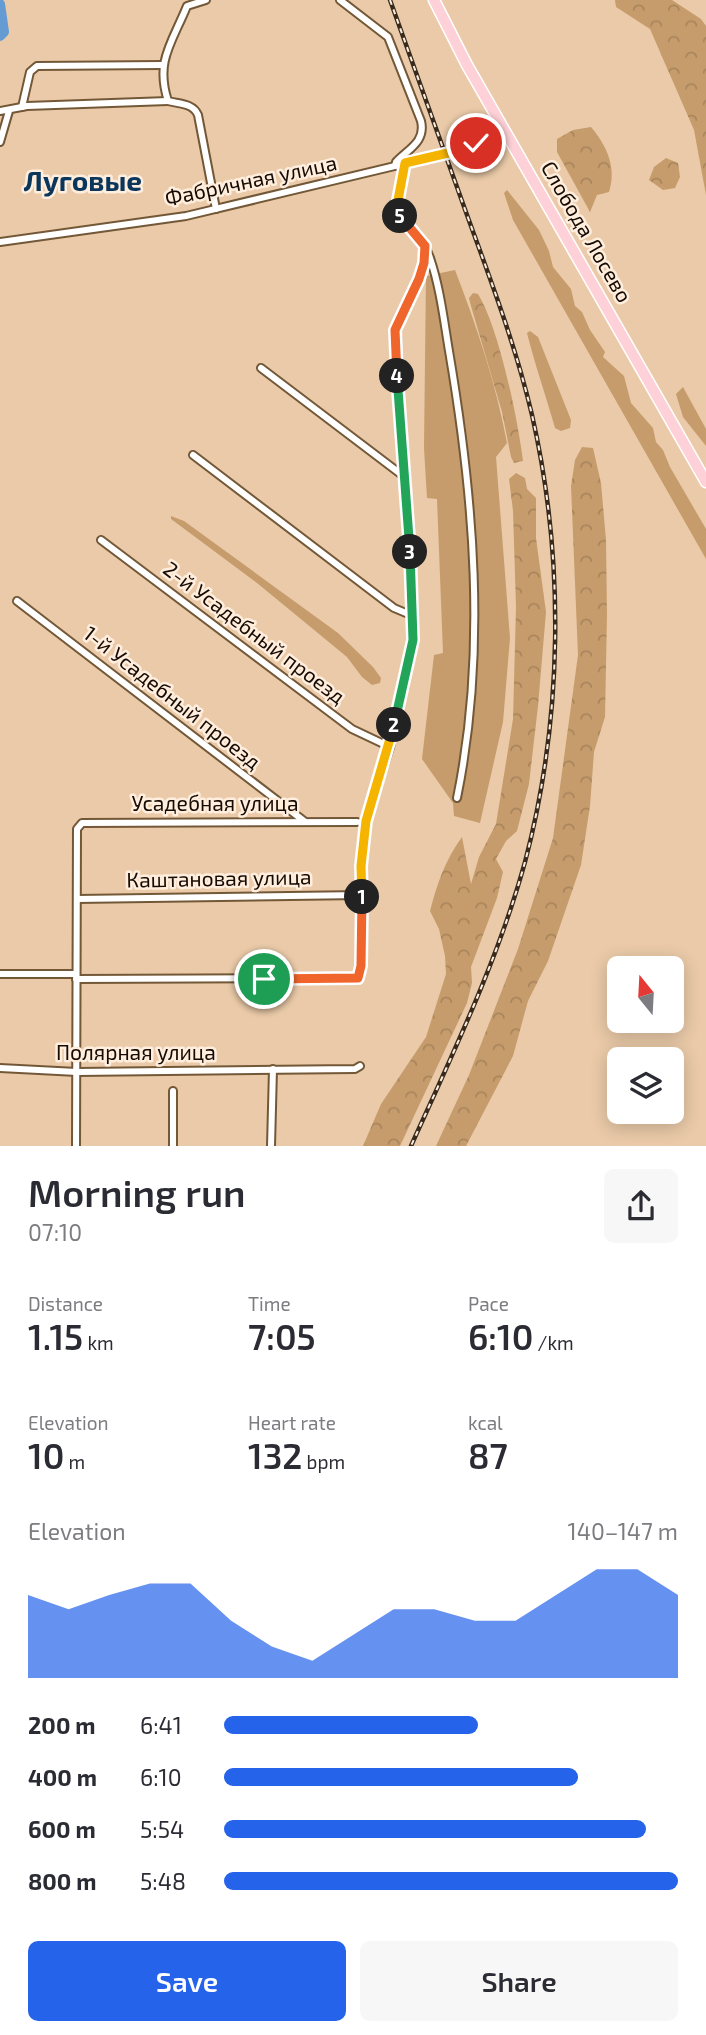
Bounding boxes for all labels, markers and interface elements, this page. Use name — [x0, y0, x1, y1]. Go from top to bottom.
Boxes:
pin — [446, 113, 506, 173]
icon: check — [457, 124, 495, 162]
street label: Фабричная улица — [162, 149, 339, 211]
street label: Слобода Лосево — [537, 156, 638, 306]
district label: Луговые — [24, 163, 142, 197]
pin: 5 — [382, 198, 418, 234]
text: 5 — [394, 204, 405, 227]
pin: 4 — [380, 358, 414, 394]
text: 4 — [390, 364, 403, 387]
pin: 3 — [392, 534, 428, 570]
text: 3 — [404, 540, 415, 563]
street label: 2-й Усадебный проезд — [159, 555, 351, 708]
street label: 1-й Усадебный проезд — [79, 620, 267, 774]
pin: 2 — [376, 708, 412, 742]
text: 2 — [388, 713, 399, 736]
street label: Усадебная улица — [131, 790, 299, 816]
street label: Каштановая улица — [126, 863, 312, 893]
pin: 1 — [344, 880, 380, 914]
text: 1 — [357, 885, 366, 908]
pin — [234, 949, 294, 1009]
north arrow — [607, 956, 684, 1032]
map controls — [607, 956, 684, 1124]
icon: arrive — [245, 960, 283, 998]
street label: Полярная улица — [56, 1039, 216, 1065]
button: layers — [607, 1047, 684, 1124]
text: Morning run — [28, 1169, 246, 1215]
button: share — [604, 1169, 678, 1243]
text: 07:10 — [28, 1218, 82, 1246]
text: Distance — [28, 1292, 103, 1315]
text: Time — [248, 1292, 291, 1315]
text: Pace — [468, 1292, 509, 1315]
text: 1.15 — [28, 1315, 83, 1357]
text: 7:05 — [248, 1315, 316, 1357]
text: 6:10 — [468, 1315, 533, 1357]
text: km — [83, 1331, 114, 1354]
text: /km — [533, 1331, 574, 1354]
text: Elevation — [28, 1411, 109, 1434]
text: Heart rate — [248, 1411, 336, 1434]
text: kcal — [468, 1411, 503, 1434]
text: 10 — [28, 1434, 64, 1476]
text: 132 — [248, 1434, 302, 1476]
text: 87 — [468, 1434, 508, 1476]
text: m — [64, 1450, 85, 1473]
text: bpm — [302, 1450, 345, 1473]
text: Elevation — [28, 1517, 126, 1545]
text: 140–147 m — [568, 1517, 678, 1545]
text: 200 m — [28, 1711, 96, 1739]
text: 6:41 — [140, 1711, 182, 1739]
text: 400 m — [28, 1763, 97, 1791]
text: 6:10 — [140, 1763, 182, 1791]
text: 600 m — [28, 1815, 96, 1843]
text: 5:54 — [140, 1815, 184, 1843]
text: 800 m — [28, 1867, 97, 1895]
text: 5:48 — [140, 1867, 186, 1895]
button: Save — [28, 1941, 346, 2021]
button: Share — [360, 1941, 678, 2021]

